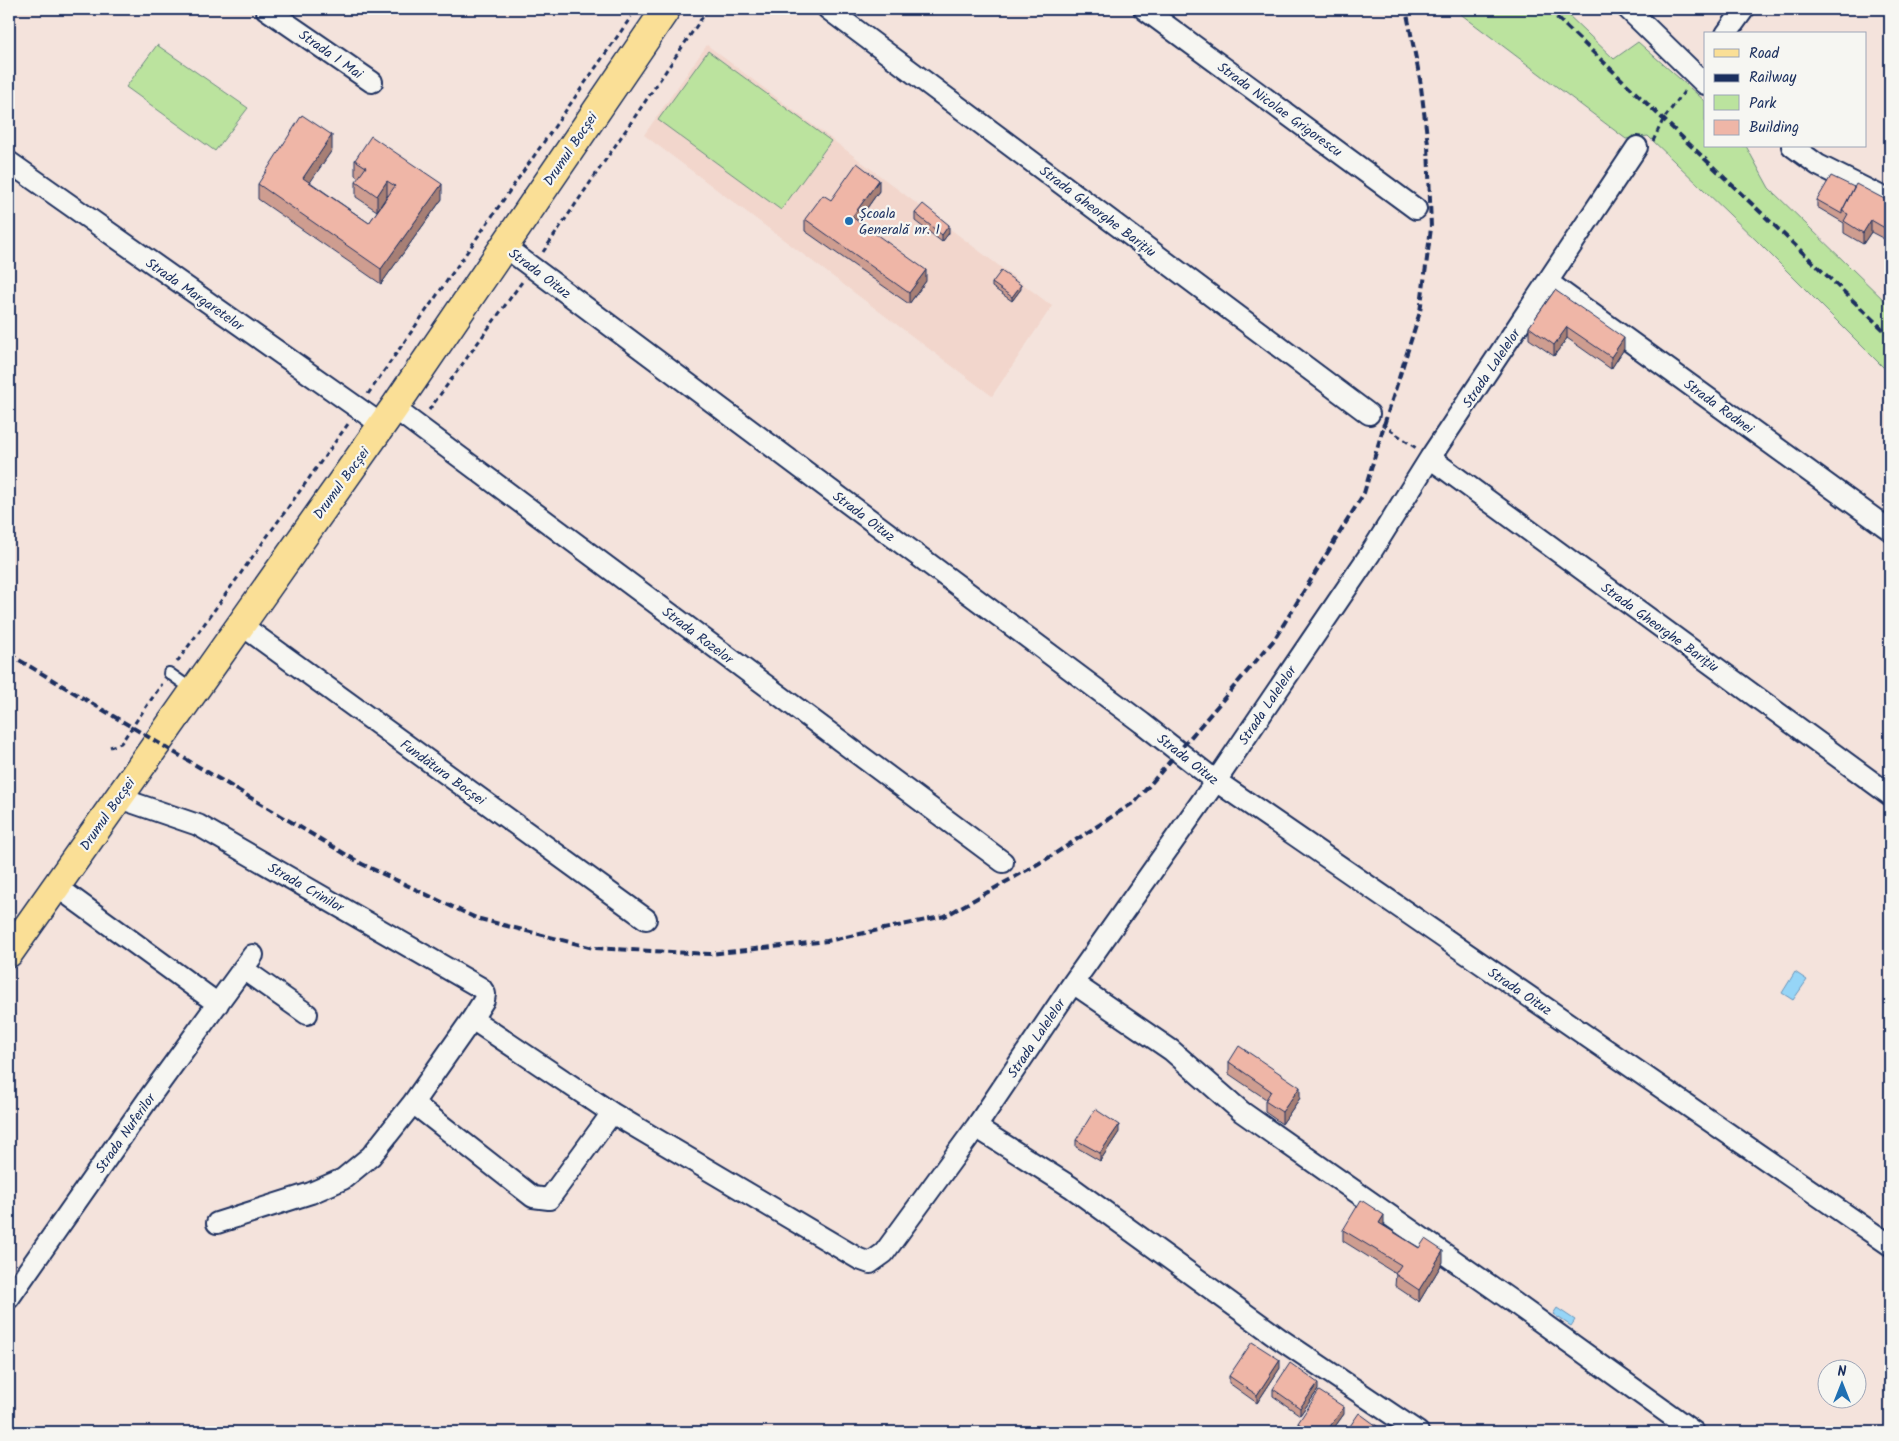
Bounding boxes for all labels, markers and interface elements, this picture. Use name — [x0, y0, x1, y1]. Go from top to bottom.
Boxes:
street label: Strada 1 Mai — [294, 25, 368, 85]
legend — [1704, 32, 1866, 148]
text: Road — [1749, 42, 1780, 66]
street label: Strada Nicolae Grigorescu — [1212, 57, 1347, 163]
text: Railway — [1749, 66, 1797, 90]
text: Park — [1749, 92, 1777, 116]
street label: Drumul Bocșei — [538, 108, 604, 191]
text: Building — [1749, 116, 1799, 140]
street label: Strada Gheorghe Barițiu — [1034, 161, 1161, 263]
place label: Școala Generală nr. 1 — [859, 203, 940, 241]
marker: Școala Generală nr. 1 — [843, 215, 855, 227]
street label: Strada Oituz — [503, 243, 575, 305]
street label: Strada Margaretelor — [141, 253, 249, 338]
street label: Strada Lalelelor — [1457, 323, 1527, 413]
street label: Strada Rodnei — [1679, 374, 1759, 440]
street label: Drumul Bocșei — [308, 442, 376, 524]
street label: Strada Oituz — [827, 486, 899, 548]
street label: Strada Gheorghe Barițiu — [1596, 577, 1723, 678]
street label: Strada Rozelor — [657, 602, 739, 671]
street label: Strada Lalelelor — [1233, 660, 1303, 750]
street label: Strada Oituz — [1152, 729, 1223, 791]
street label: Fundătura Bocșei — [395, 734, 490, 812]
street label: Drumul Bocșei — [75, 773, 141, 855]
street label: Strada Crinilor — [263, 857, 349, 919]
street label: Strada Oituz — [1483, 962, 1556, 1021]
street label: Strada Lalelelor — [1002, 993, 1072, 1083]
street label: Strada Nuferilor — [90, 1088, 162, 1178]
north arrow — [1816, 1358, 1866, 1408]
text: N — [1838, 1361, 1847, 1383]

